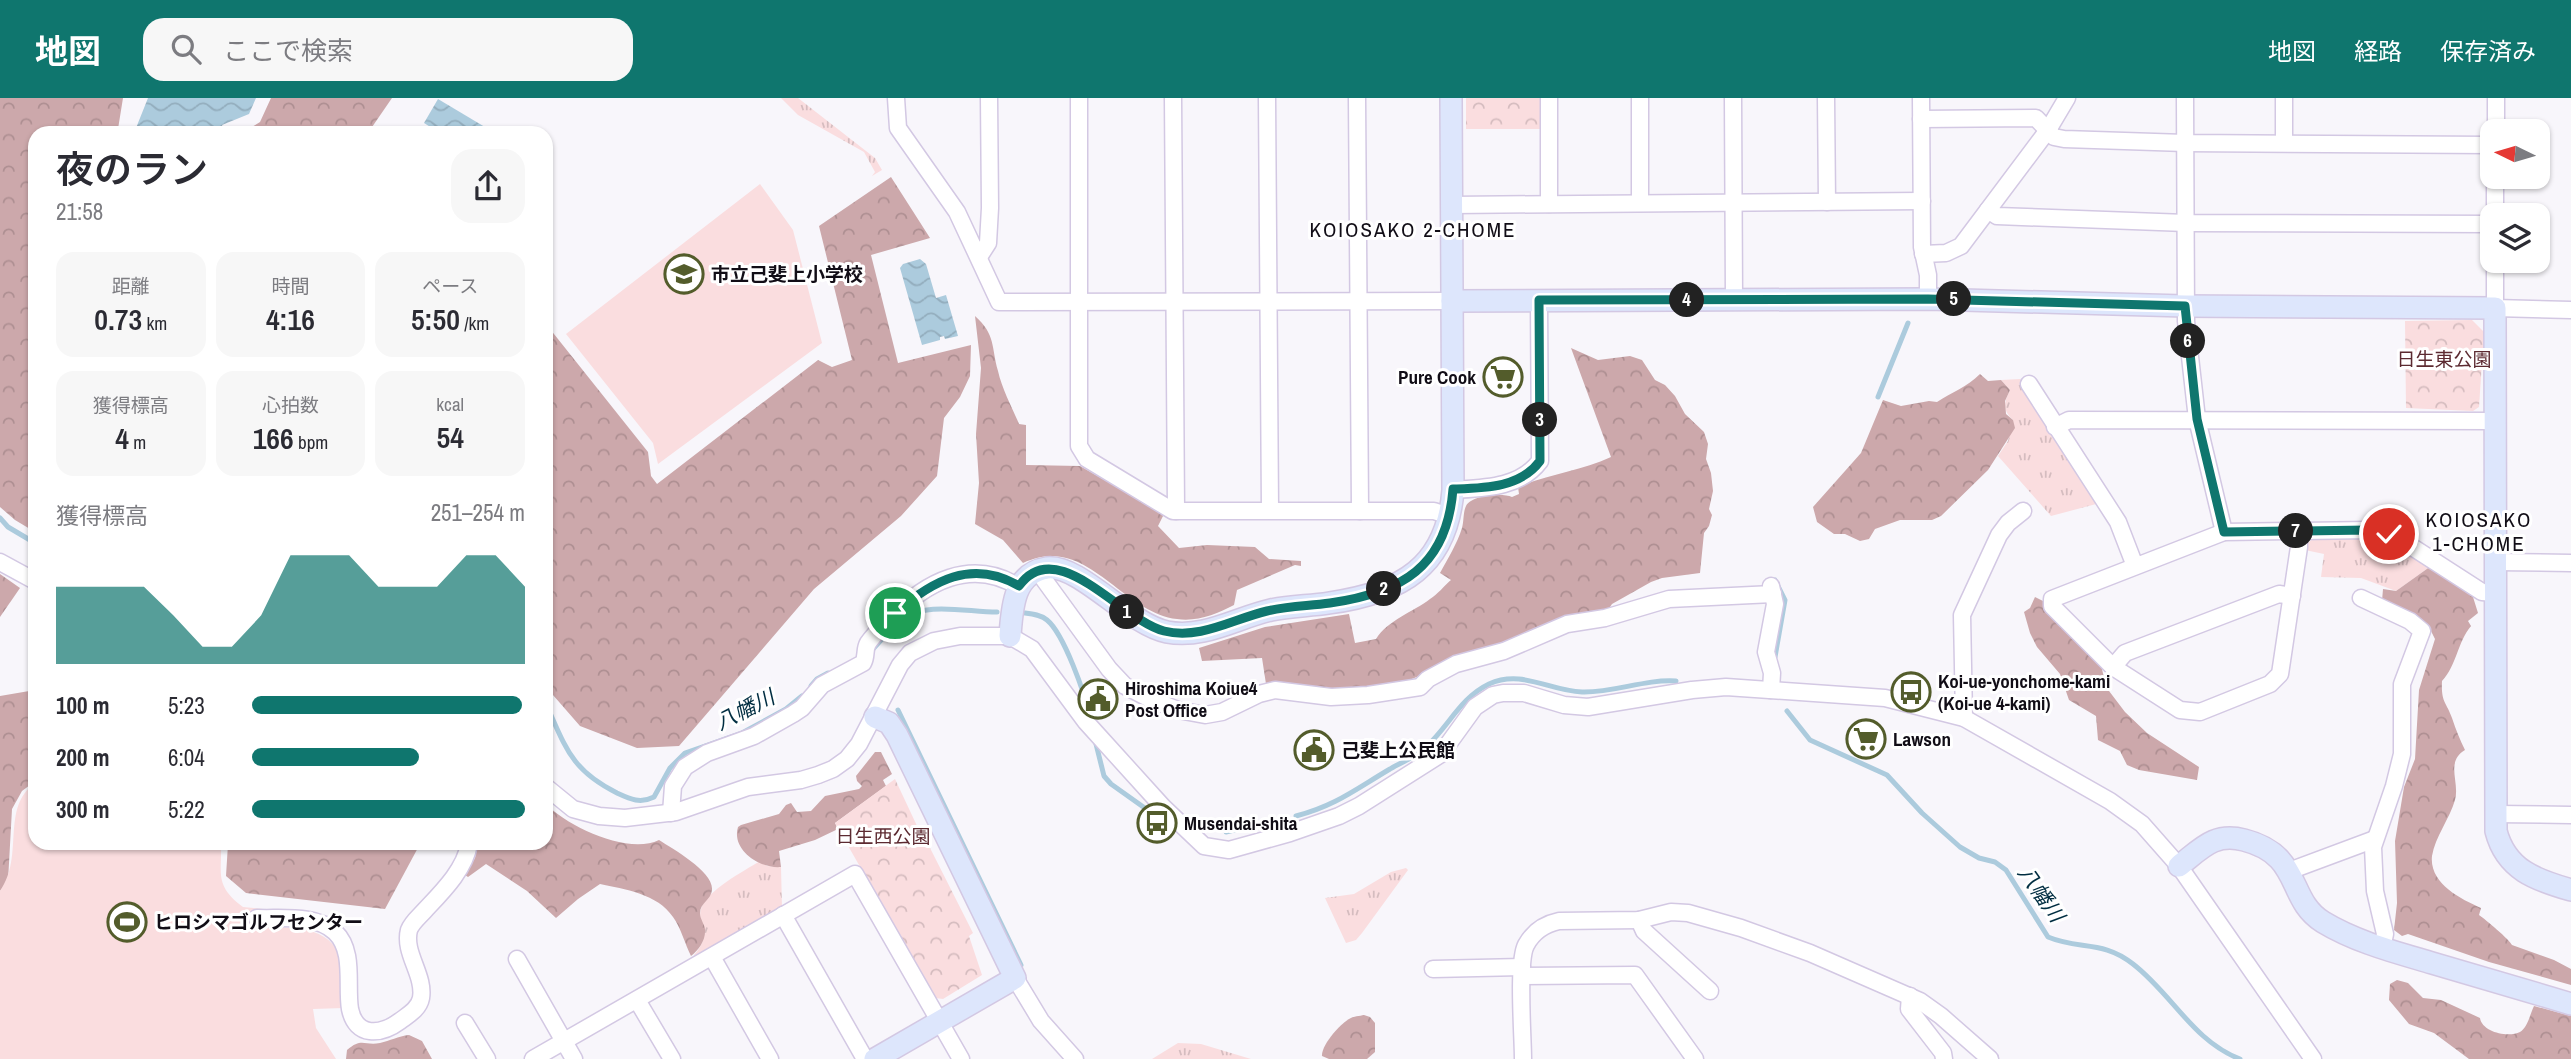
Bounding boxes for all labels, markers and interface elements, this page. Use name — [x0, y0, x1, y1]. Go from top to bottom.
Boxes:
search box — [143, 18, 633, 81]
text: 地図 — [35, 29, 101, 73]
icon: search — [167, 30, 205, 68]
text: ここで検索 — [223, 33, 353, 68]
text: 地図 — [2268, 35, 2316, 67]
text: 経路 — [2354, 35, 2402, 67]
text: 保存済み — [2440, 35, 2536, 67]
north arrow — [2480, 119, 2550, 189]
map controls — [2480, 119, 2550, 273]
text: 夜のラン — [56, 144, 208, 195]
button: share — [451, 149, 525, 223]
text: 21:58 — [56, 196, 103, 227]
button: layers — [2480, 203, 2550, 273]
district label: KOIOSAKO 2-CHOME — [1309, 215, 1517, 244]
school or university icon: 市立己斐上小学校 — [663, 253, 705, 295]
place label: 市立己斐上小学校 — [711, 261, 863, 287]
text: 距離 — [112, 273, 150, 299]
text: 時間 — [271, 273, 310, 299]
text: ペース — [422, 273, 478, 299]
pin: 4 — [1670, 282, 1704, 318]
pin: 5 — [1937, 282, 1972, 316]
text: 5 — [1949, 285, 1958, 311]
text: 4 — [1682, 286, 1691, 312]
text: 0.73 — [94, 299, 142, 339]
text: 4:16 — [266, 299, 315, 339]
text: 5:50 — [411, 299, 460, 339]
text: km — [142, 310, 167, 336]
text: /km — [460, 310, 489, 336]
pin: 6 — [2170, 324, 2206, 358]
text: 6 — [2183, 327, 2192, 353]
park label: 日生東公園 — [2396, 346, 2492, 372]
supermarket icon: Pure Cook — [1482, 356, 1524, 398]
place label: Pure Cook — [1398, 364, 1476, 390]
text: kcal — [436, 391, 464, 417]
text: 獲得標高 — [93, 392, 169, 418]
text: 心拍数 — [262, 392, 319, 418]
pin: 3 — [1522, 402, 1558, 438]
text: 3 — [1535, 406, 1544, 432]
text: 54 — [436, 417, 464, 457]
text: 4 — [115, 418, 129, 458]
text: 166 — [253, 418, 294, 458]
text: m — [129, 429, 146, 455]
text: bpm — [294, 429, 328, 455]
text: 251–254 m — [431, 497, 525, 528]
text: 獲得標高 — [56, 500, 148, 531]
pin — [2359, 504, 2419, 564]
district label: KOIOSAKO 1-CHOME — [2426, 505, 2532, 558]
pin: 7 — [2278, 514, 2314, 548]
icon: check — [2370, 515, 2408, 553]
text: 7 — [2291, 517, 2300, 543]
pin: 2 — [1366, 572, 1402, 606]
text: 2 — [1379, 575, 1388, 601]
pin — [865, 583, 925, 643]
icon: arrive — [876, 594, 914, 632]
pin: 1 — [1110, 594, 1144, 630]
text: 1 — [1122, 598, 1131, 624]
place label: Koi-ue-yonchome-kami (Koi-ue 4-kami) — [1938, 668, 2110, 716]
bus stop icon: Koi-ue-yonchome-kami (Koi-ue 4-kami) — [1890, 671, 1932, 713]
place label: Hiroshima Koiue4 Post Office — [1125, 675, 1258, 723]
public building icon: Hiroshima Koiue4 Post Office — [1077, 678, 1119, 720]
water label: 八幡川 — [710, 681, 781, 737]
text: 100 m — [56, 690, 109, 721]
text: 5:23 — [168, 690, 205, 721]
supermarket icon: Lawson — [1845, 718, 1887, 760]
place label: Lawson — [1893, 726, 1951, 752]
public building icon: 己斐上公民館 — [1293, 729, 1335, 771]
place label: 己斐上公民館 — [1341, 737, 1455, 763]
text: 200 m — [56, 742, 109, 773]
text: 6:04 — [168, 742, 205, 773]
text: 300 m — [56, 794, 109, 825]
text: 5:22 — [168, 794, 205, 825]
bus stop icon: Musendai-shita — [1136, 802, 1178, 844]
place label: Musendai-shita — [1184, 810, 1298, 836]
park label: 日生西公園 — [835, 823, 931, 849]
water label: 八幡川 — [2011, 860, 2073, 929]
sports icon: ヒロシマゴルフセンター — [106, 901, 148, 943]
place label: ヒロシマゴルフセンター — [154, 909, 363, 935]

